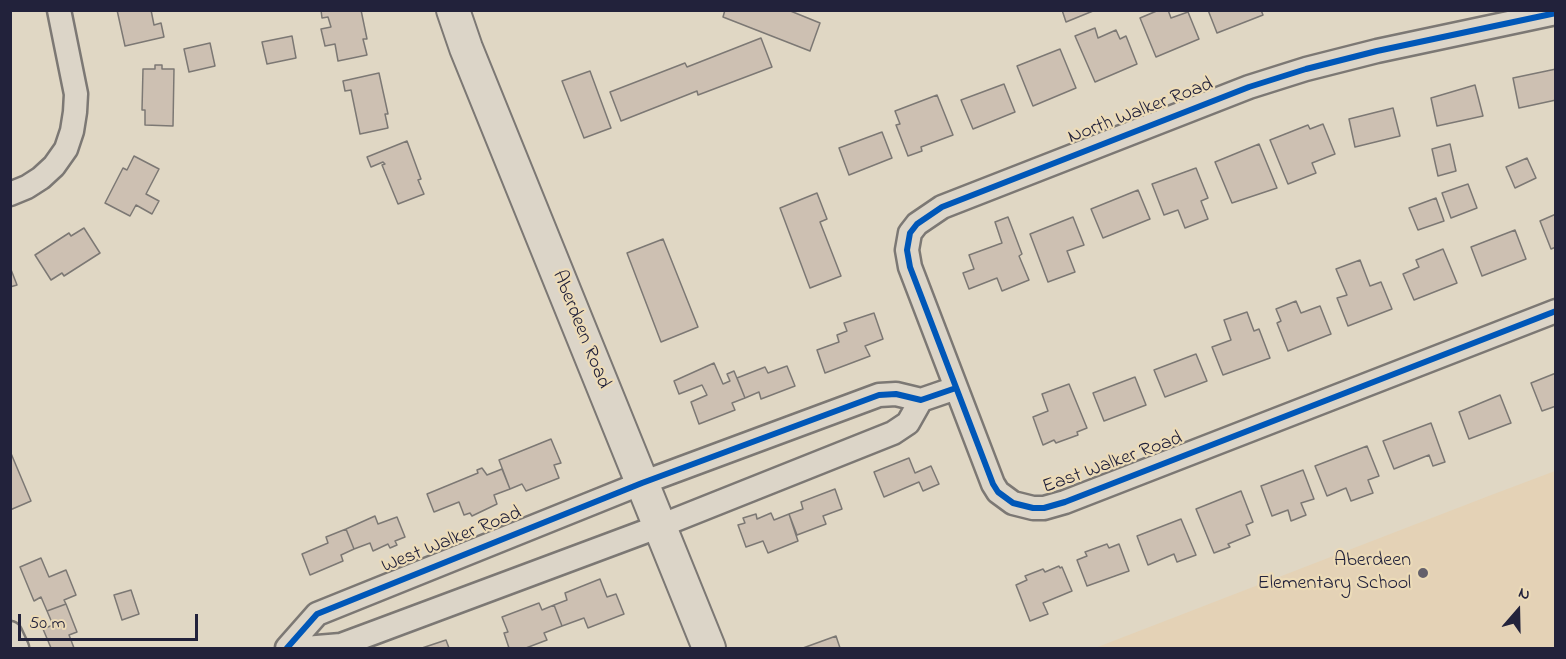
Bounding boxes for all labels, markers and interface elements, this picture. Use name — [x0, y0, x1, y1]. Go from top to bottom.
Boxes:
street label: North Walker Road — [1065, 73, 1217, 151]
street label: Aberdeen Road — [545, 267, 615, 393]
street label: East Walker Road — [1040, 428, 1186, 500]
street label: West Walker Road — [379, 502, 525, 580]
place label: Aberdeen Elementary School — [1258, 550, 1411, 597]
marker: Aberdeen Elementary School — [1416, 566, 1430, 580]
north arrow — [1488, 581, 1548, 641]
text: N — [1515, 581, 1533, 607]
scale bar — [21, 602, 201, 640]
text: 50 m — [29, 611, 66, 637]

